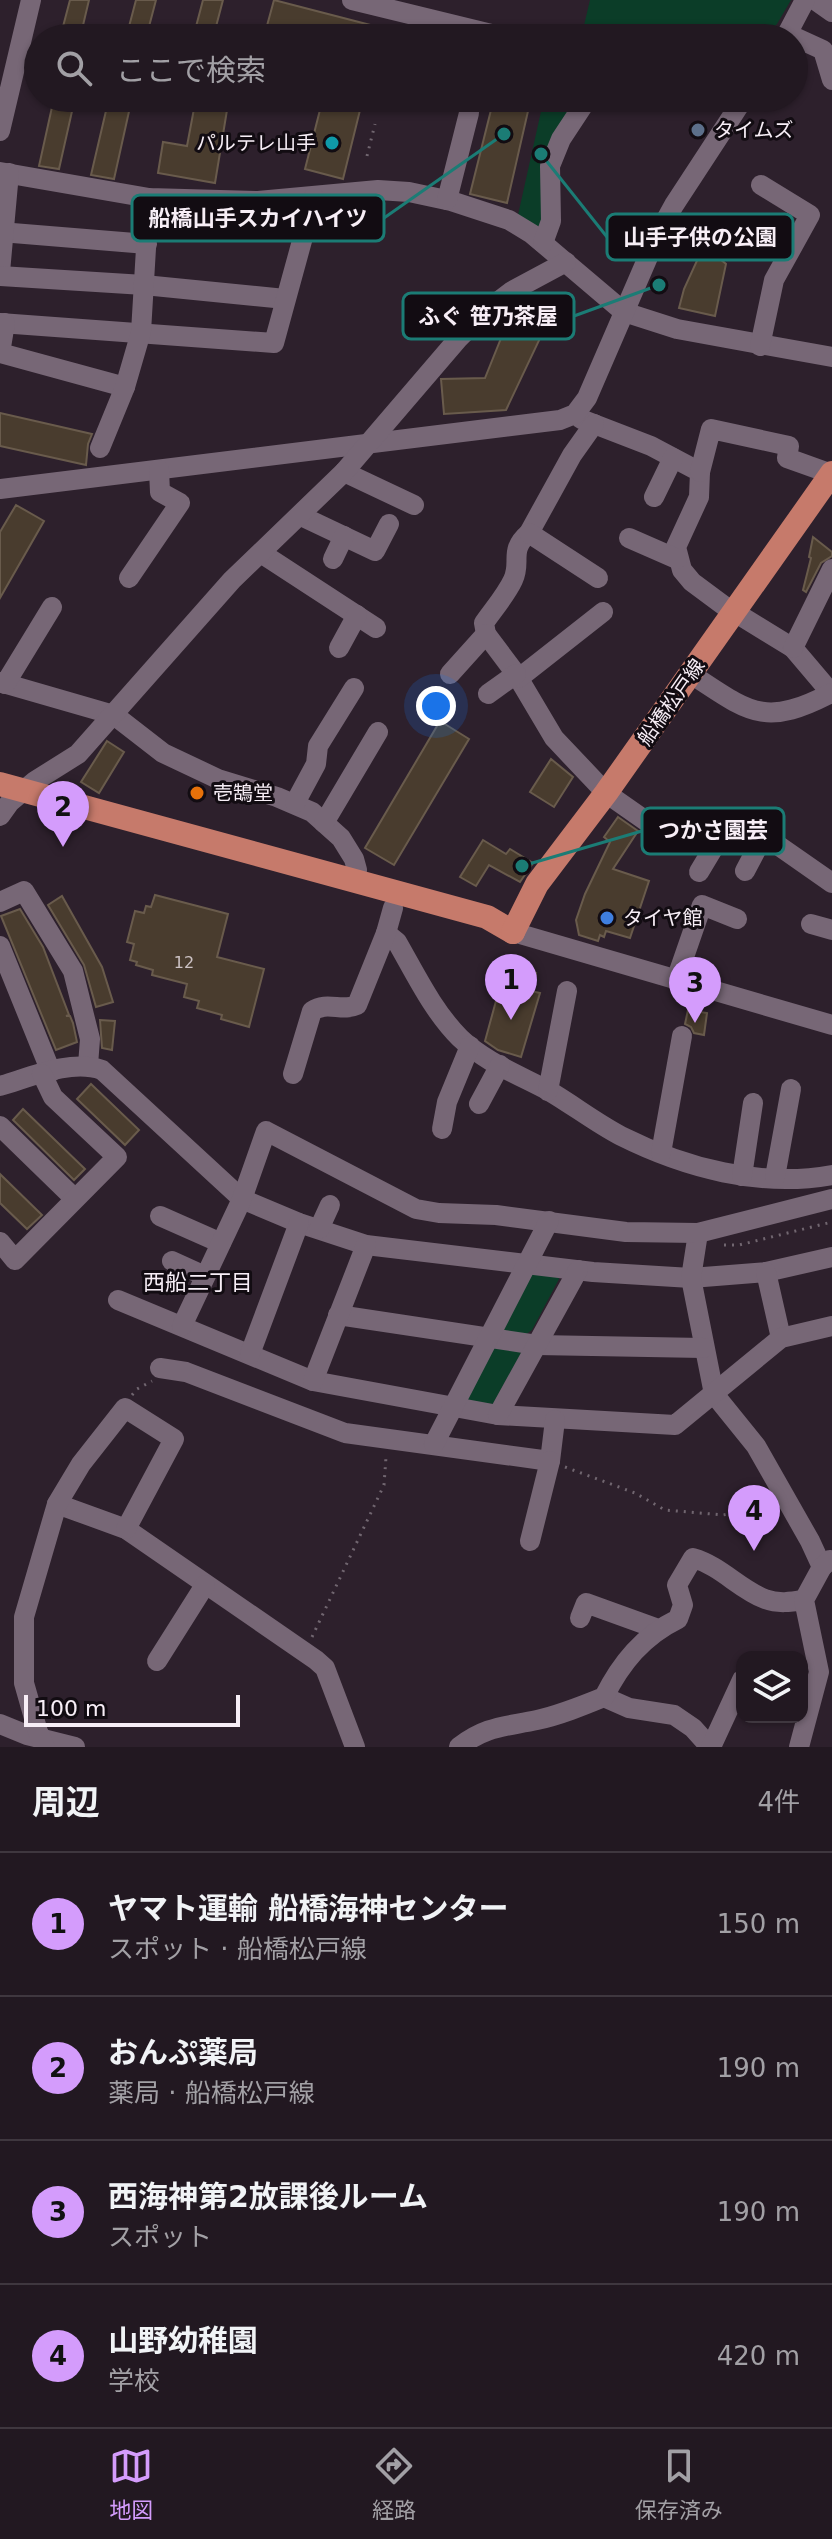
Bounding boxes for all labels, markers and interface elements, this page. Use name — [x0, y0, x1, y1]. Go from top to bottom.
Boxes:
search box — [24, 24, 808, 112]
icon: search — [52, 46, 96, 90]
text: ここで検索 — [116, 53, 266, 88]
place label: タイムズ — [714, 118, 794, 142]
marker: タイムズ — [689, 121, 707, 139]
place label: パルテレ山手 — [196, 131, 316, 155]
marker: パルテレ山手 — [323, 134, 341, 152]
callout: 船橋山手スカイハイツ — [132, 195, 384, 241]
text: 船橋山手スカイハイツ — [148, 206, 368, 231]
callout: 山手子供の公園 — [607, 214, 793, 260]
text: 山手子供の公園 — [623, 225, 777, 250]
callout: ふぐ 笹乃茶屋 — [403, 293, 574, 339]
text: ふぐ 笹乃茶屋 — [418, 304, 558, 329]
street label: 船橋松戸線 — [632, 654, 710, 750]
your location — [416, 686, 456, 726]
pin: 2 — [37, 781, 89, 847]
place label: 壱鵠堂 — [213, 781, 273, 805]
marker: 壱鵠堂 — [188, 784, 206, 802]
callout: つかさ園芸 — [642, 808, 784, 854]
text: つかさ園芸 — [658, 818, 768, 843]
place label: タイヤ館 — [623, 906, 702, 930]
marker: タイヤ館 — [598, 909, 616, 927]
house number: 12 — [174, 953, 194, 972]
pin: 1 — [485, 954, 537, 1020]
pin: 3 — [669, 957, 721, 1023]
district label: 西船二丁目 — [143, 1270, 253, 1295]
pin: 4 — [728, 1485, 780, 1551]
map controls — [736, 1651, 808, 1723]
button: layers — [736, 1651, 808, 1723]
scale bar — [24, 1691, 240, 1727]
text: 100 m — [36, 1696, 106, 1721]
text: 周辺 — [32, 1782, 100, 1822]
text: 4件 — [757, 1787, 800, 1817]
text: ヤマト運輸 船橋海神センター — [108, 1891, 508, 1926]
text: 1 — [49, 1909, 67, 1939]
text: 150 m — [717, 1909, 800, 1939]
text: スポット · 船橋松戸線 — [108, 1934, 367, 1964]
text: おんぷ薬局 — [108, 2035, 258, 2070]
text: 2 — [49, 2053, 67, 2083]
text: 190 m — [717, 2053, 800, 2083]
text: 薬局 · 船橋松戸線 — [108, 2078, 315, 2108]
text: 西海神第2放課後ルーム — [108, 2179, 428, 2214]
text: 3 — [49, 2197, 67, 2227]
text: 190 m — [717, 2197, 800, 2227]
text: スポット — [108, 2222, 212, 2252]
text: 山野幼稚園 — [108, 2323, 258, 2358]
text: 4 — [49, 2341, 67, 2371]
text: 420 m — [717, 2341, 800, 2371]
text: 学校 — [108, 2366, 160, 2396]
tab: 地図 — [109, 2444, 153, 2524]
tab: 経路 — [372, 2444, 416, 2524]
tab: 保存済み — [635, 2444, 723, 2524]

